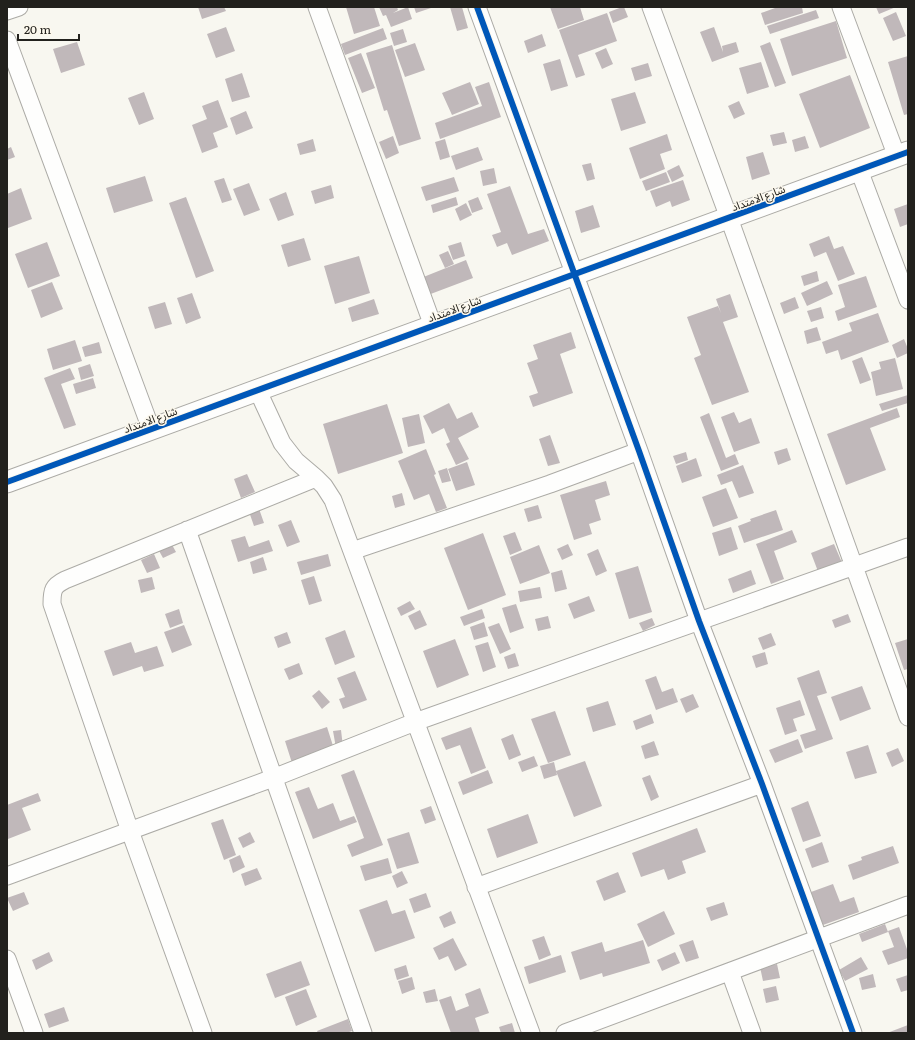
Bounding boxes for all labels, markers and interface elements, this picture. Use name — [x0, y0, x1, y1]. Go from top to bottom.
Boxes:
scale bar — [18, 16, 79, 42]
text: 20 m — [24, 20, 51, 38]
street label: شارع الامتداد — [729, 180, 788, 215]
street label: شارع الامتداد — [425, 291, 484, 326]
street label: شارع الامتداد — [121, 402, 180, 437]

